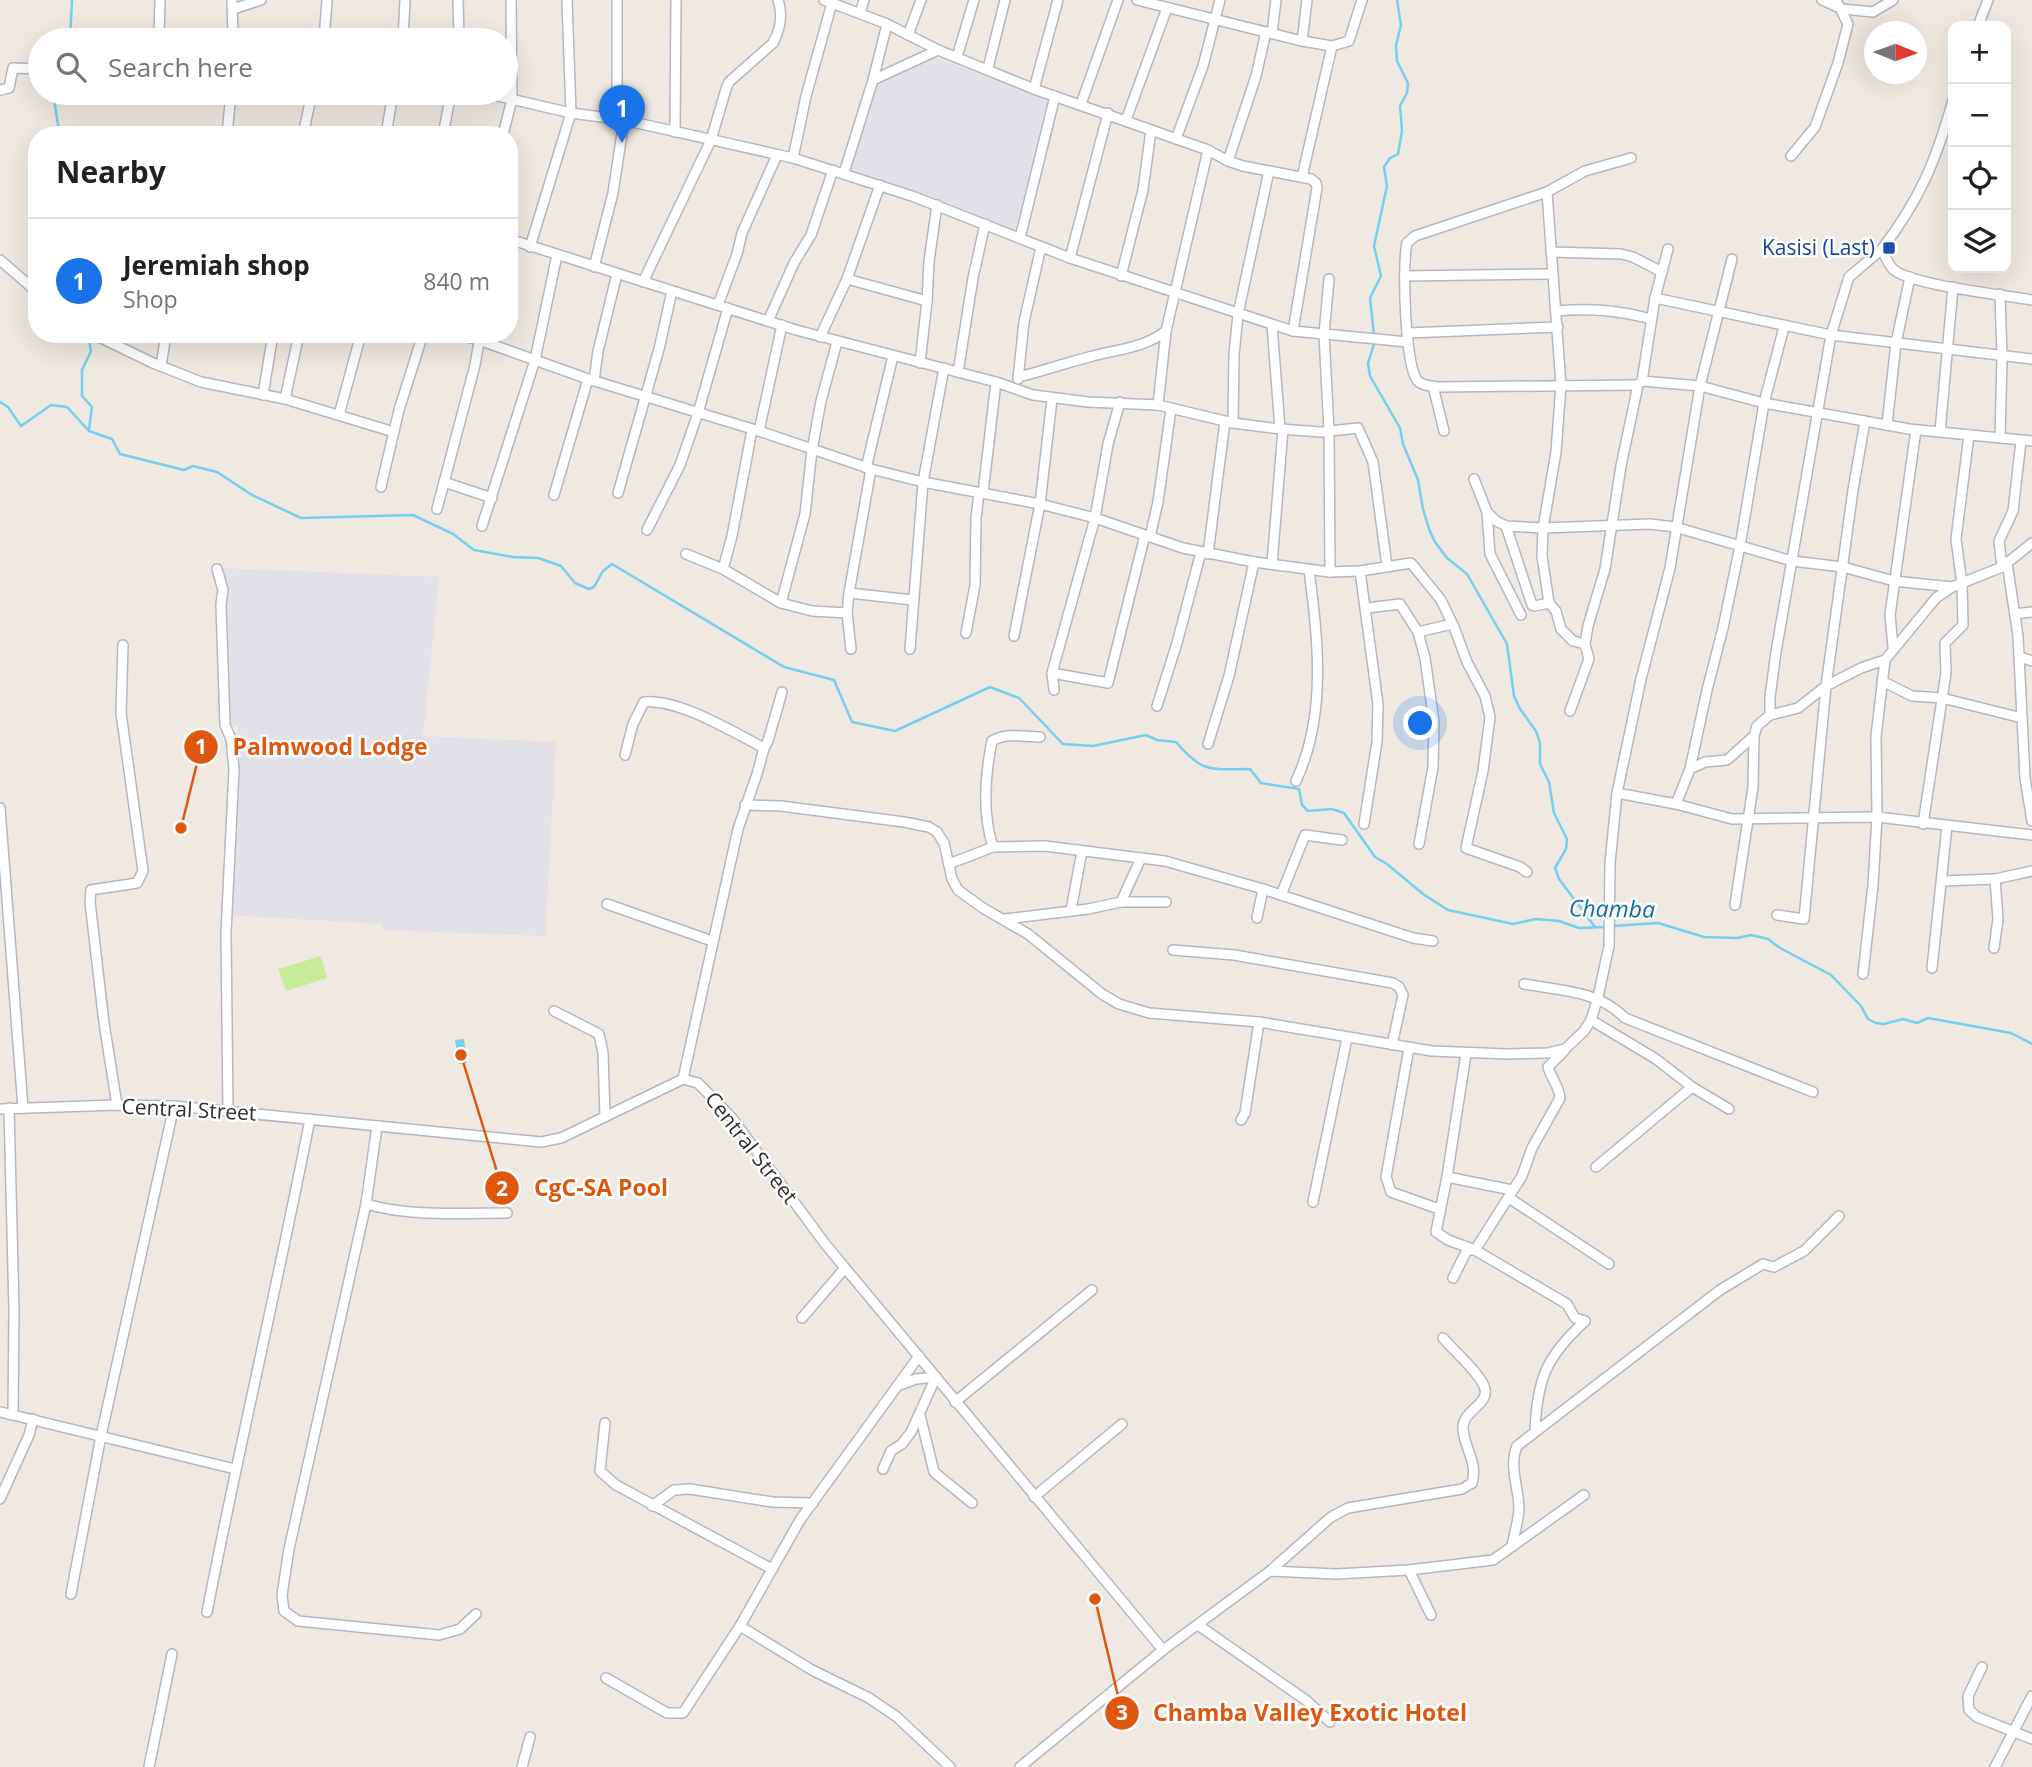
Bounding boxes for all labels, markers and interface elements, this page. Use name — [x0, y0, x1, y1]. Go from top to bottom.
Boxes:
north arrow — [1864, 21, 1927, 84]
map controls — [1948, 21, 2011, 273]
button: + — [1948, 21, 2011, 84]
search box — [28, 28, 518, 105]
icon: search — [52, 48, 90, 86]
text: Search here — [108, 49, 253, 85]
button: − — [1948, 84, 2011, 147]
pin: 1 — [599, 85, 645, 143]
button: locate — [1948, 147, 2011, 210]
text: Nearby — [56, 151, 166, 192]
button: layers — [1948, 210, 2011, 273]
place label: Kasisi (Last) — [1762, 233, 1875, 261]
marker: Kasisi (Last) — [1881, 240, 1897, 256]
text: Jeremiah shop — [123, 247, 310, 283]
text: 1 — [72, 265, 86, 297]
text: 840 m — [423, 265, 490, 297]
text: Shop — [123, 283, 178, 315]
your location — [1403, 706, 1437, 740]
callout: Palmwood Lodge — [183, 725, 441, 769]
text: Palmwood Lodge — [232, 730, 428, 762]
text: 1 — [195, 732, 207, 760]
water label: Chamba — [1569, 891, 1655, 925]
street label: Central Street — [699, 1086, 804, 1209]
street label: Central Street — [121, 1091, 257, 1127]
callout: CgC-SA Pool — [485, 1166, 682, 1210]
text: CgC-SA Pool — [534, 1171, 668, 1203]
text: 2 — [496, 1174, 508, 1202]
callout: Chamba Valley Exotic Hotel — [1104, 1691, 1481, 1735]
text: Chamba Valley Exotic Hotel — [1153, 1696, 1467, 1728]
text: 3 — [1116, 1698, 1128, 1726]

